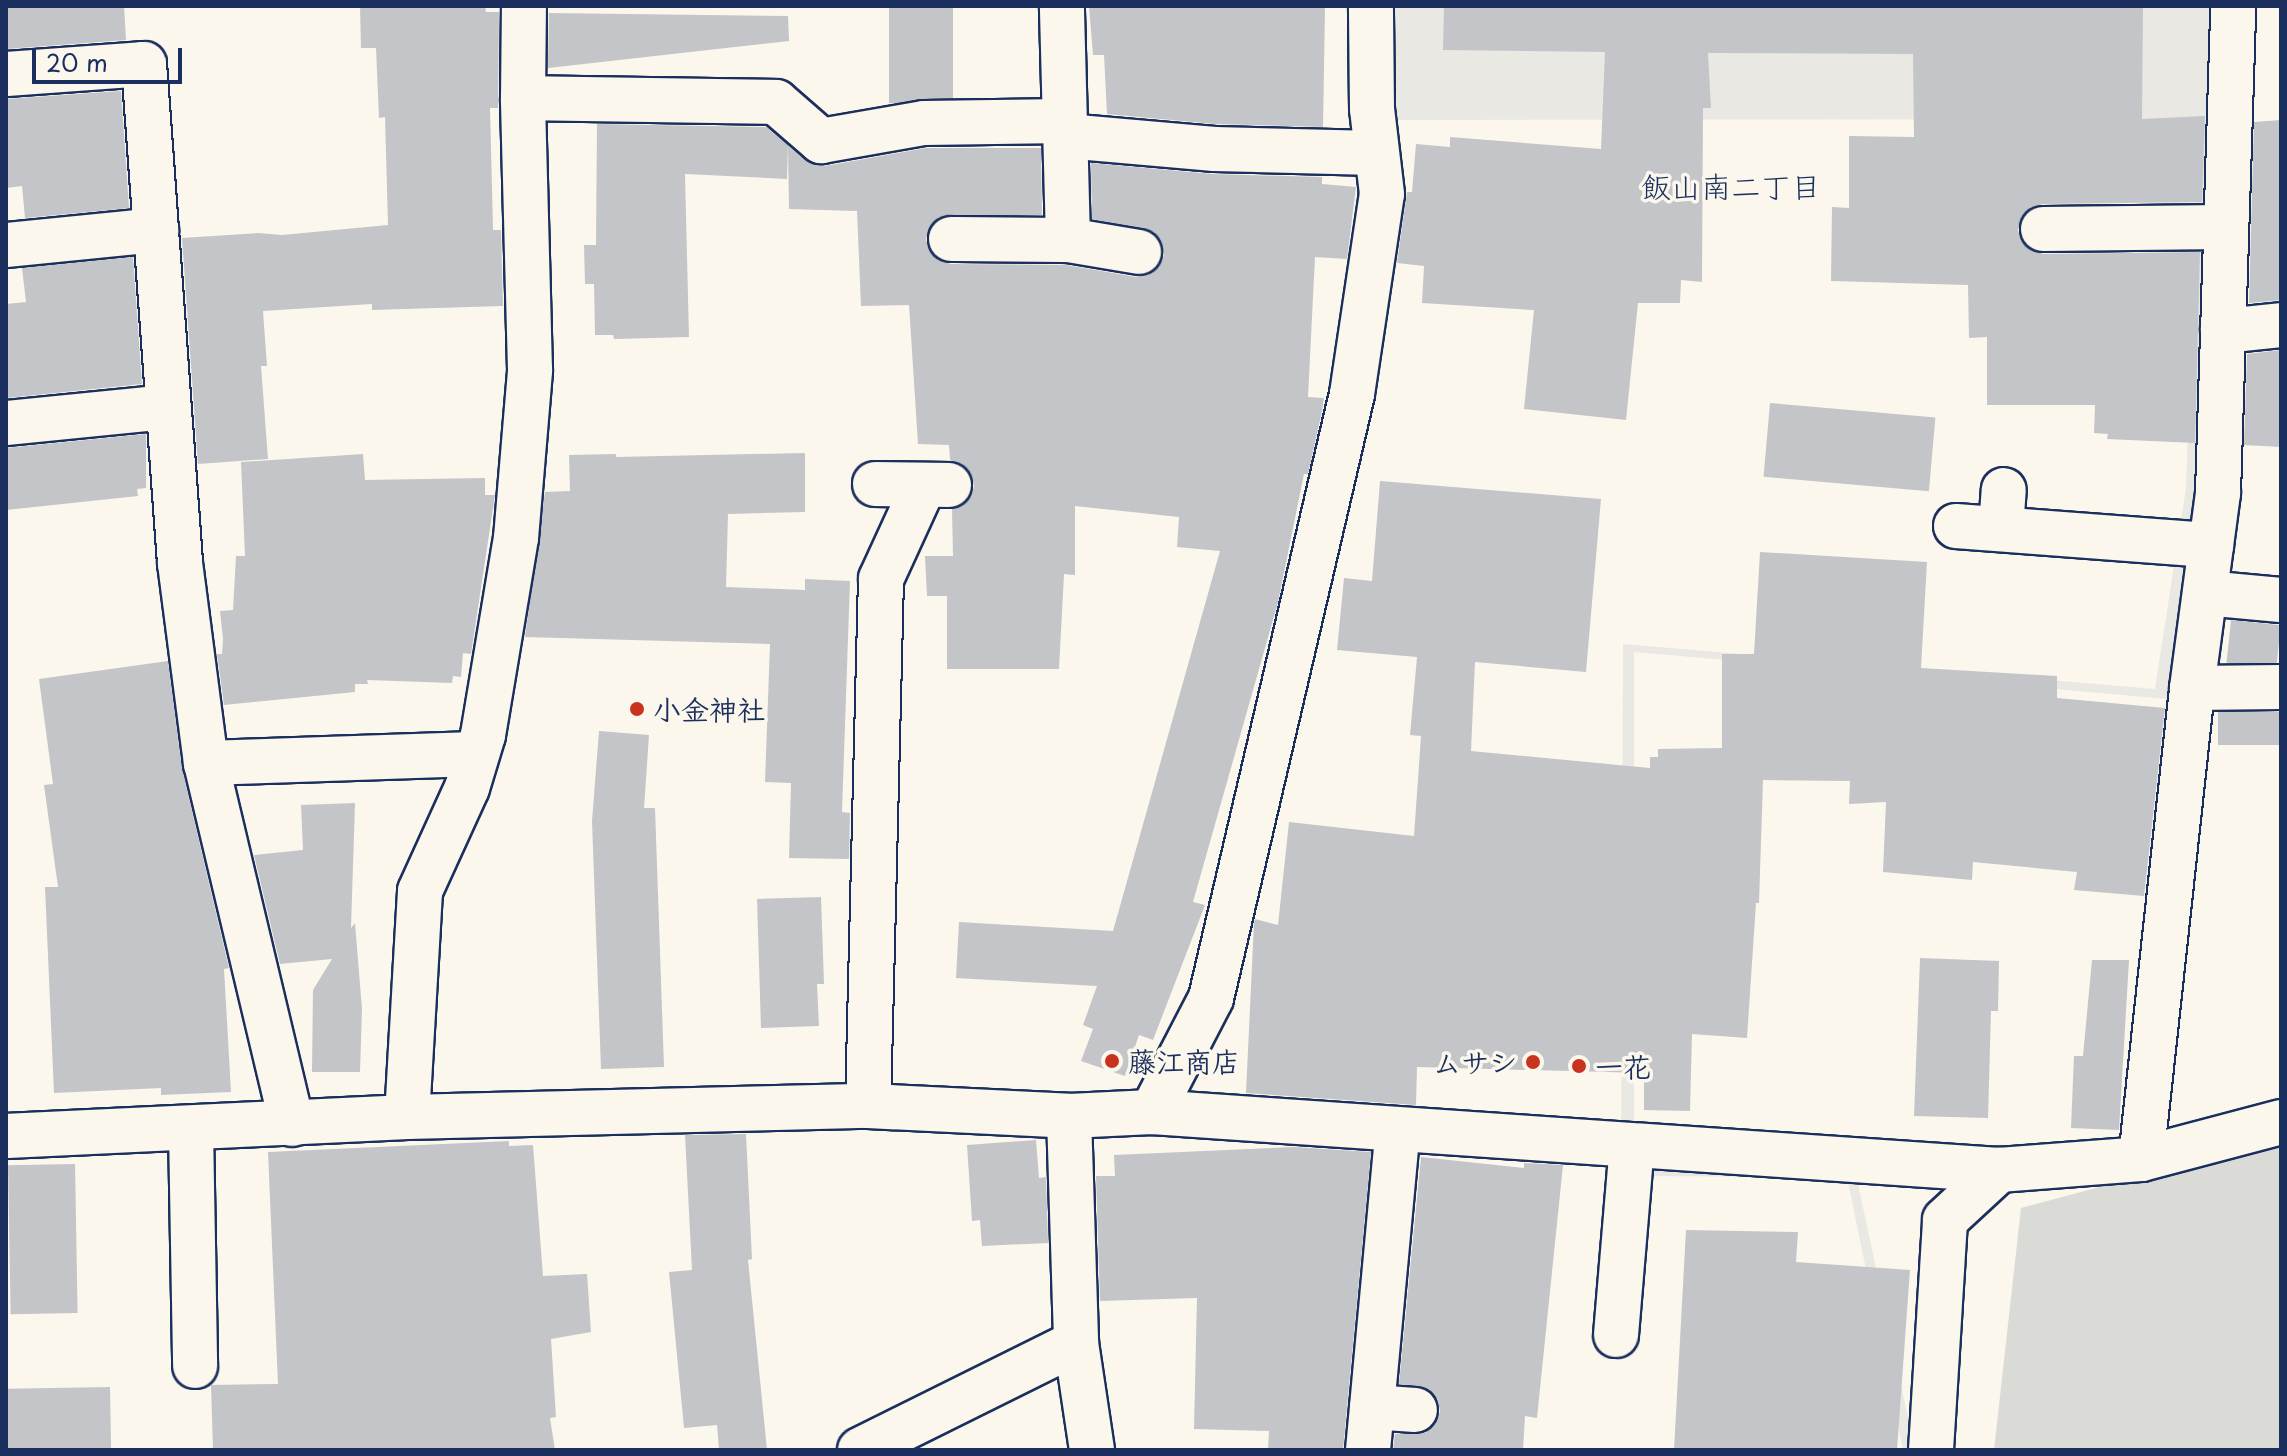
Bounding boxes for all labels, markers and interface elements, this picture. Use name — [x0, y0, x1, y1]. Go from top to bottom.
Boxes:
scale bar — [36, 32, 186, 82]
text: 20 m — [46, 44, 108, 80]
district label: 飯山南二丁目 — [1641, 168, 1821, 204]
place label: 小金神社 — [653, 692, 765, 726]
marker: 小金神社 — [628, 700, 646, 718]
place label: 藤江商店 — [1128, 1044, 1240, 1078]
place label: ムサシ — [1433, 1045, 1517, 1079]
place label: 一花 — [1595, 1049, 1651, 1083]
marker: 藤江商店 — [1103, 1052, 1121, 1070]
marker: ムサシ — [1524, 1053, 1542, 1071]
marker: 一花 — [1570, 1057, 1588, 1075]

